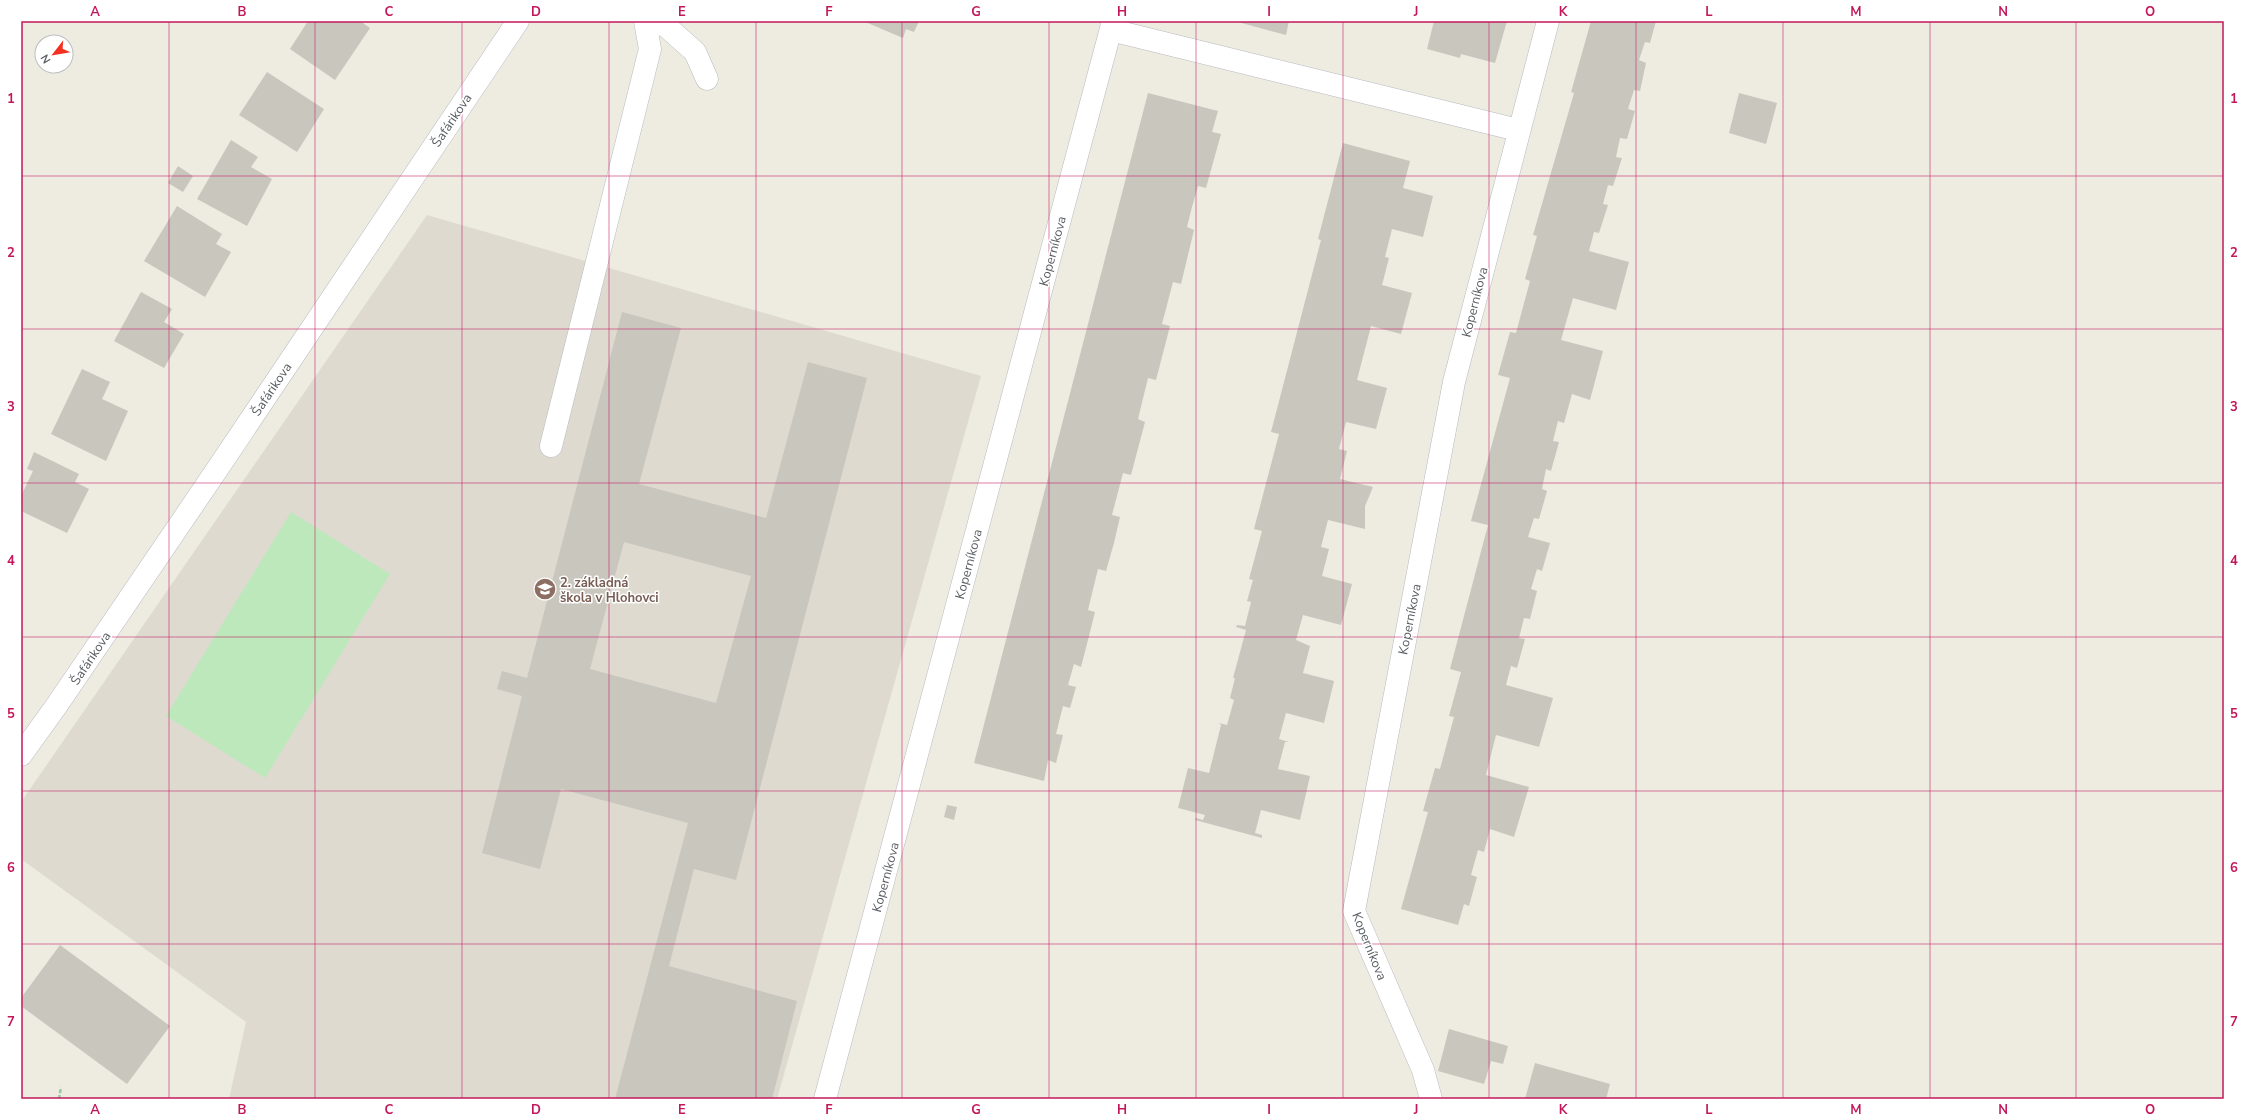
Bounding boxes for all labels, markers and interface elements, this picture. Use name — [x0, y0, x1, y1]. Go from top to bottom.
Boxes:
text: A — [90, 3, 100, 21]
text: B — [238, 3, 247, 21]
text: C — [385, 3, 394, 21]
text: D — [531, 3, 541, 21]
text: E — [678, 3, 686, 21]
text: F — [825, 3, 833, 21]
text: G — [971, 3, 981, 21]
text: H — [1117, 3, 1127, 21]
text: I — [1267, 3, 1271, 21]
text: J — [1413, 3, 1418, 21]
text: K — [1559, 3, 1568, 21]
text: L — [1705, 3, 1713, 21]
text: M — [1850, 3, 1862, 21]
text: N — [1998, 3, 2008, 21]
text: O — [2145, 3, 2155, 21]
north arrow — [34, 34, 74, 74]
text: N — [37, 52, 54, 66]
text: 1 — [7, 90, 15, 108]
street label: Šafárikova — [427, 90, 476, 151]
text: 1 — [2230, 90, 2238, 108]
street label: Koperníkova — [1035, 214, 1071, 288]
text: 2 — [7, 244, 15, 262]
text: 2 — [2230, 244, 2238, 262]
street label: Koperníkova — [1458, 265, 1492, 339]
street label: Šafárikova — [247, 359, 296, 420]
text: 3 — [7, 398, 15, 416]
text: 3 — [2230, 398, 2238, 416]
street label: Koperníkova — [951, 527, 987, 601]
text: 4 — [7, 552, 15, 570]
text: 4 — [2230, 552, 2238, 570]
place label: 2. základná škola v Hlohovci — [560, 574, 659, 607]
school or university icon: 2. základná škola v Hlohovci — [532, 576, 558, 602]
street label: Koperníkova — [1394, 582, 1426, 656]
street label: Šafárikova — [66, 628, 115, 689]
text: 5 — [7, 705, 15, 723]
text: 5 — [2230, 705, 2238, 723]
street label: Koperníkova — [868, 840, 904, 914]
text: 6 — [7, 859, 15, 877]
text: 6 — [2230, 859, 2238, 877]
street label: Koperníkova — [1347, 910, 1391, 983]
text: 7 — [7, 1013, 15, 1031]
text: 7 — [2230, 1013, 2238, 1031]
text: A — [90, 1101, 100, 1119]
text: B — [238, 1101, 247, 1119]
text: C — [385, 1101, 394, 1119]
text: D — [531, 1101, 541, 1119]
text: E — [678, 1101, 686, 1119]
text: F — [825, 1101, 833, 1119]
text: G — [971, 1101, 981, 1119]
text: H — [1117, 1101, 1127, 1119]
text: I — [1267, 1101, 1271, 1119]
text: J — [1413, 1101, 1418, 1119]
text: K — [1559, 1101, 1568, 1119]
text: L — [1705, 1101, 1713, 1119]
text: M — [1850, 1101, 1862, 1119]
text: N — [1998, 1101, 2008, 1119]
text: O — [2145, 1101, 2155, 1119]

